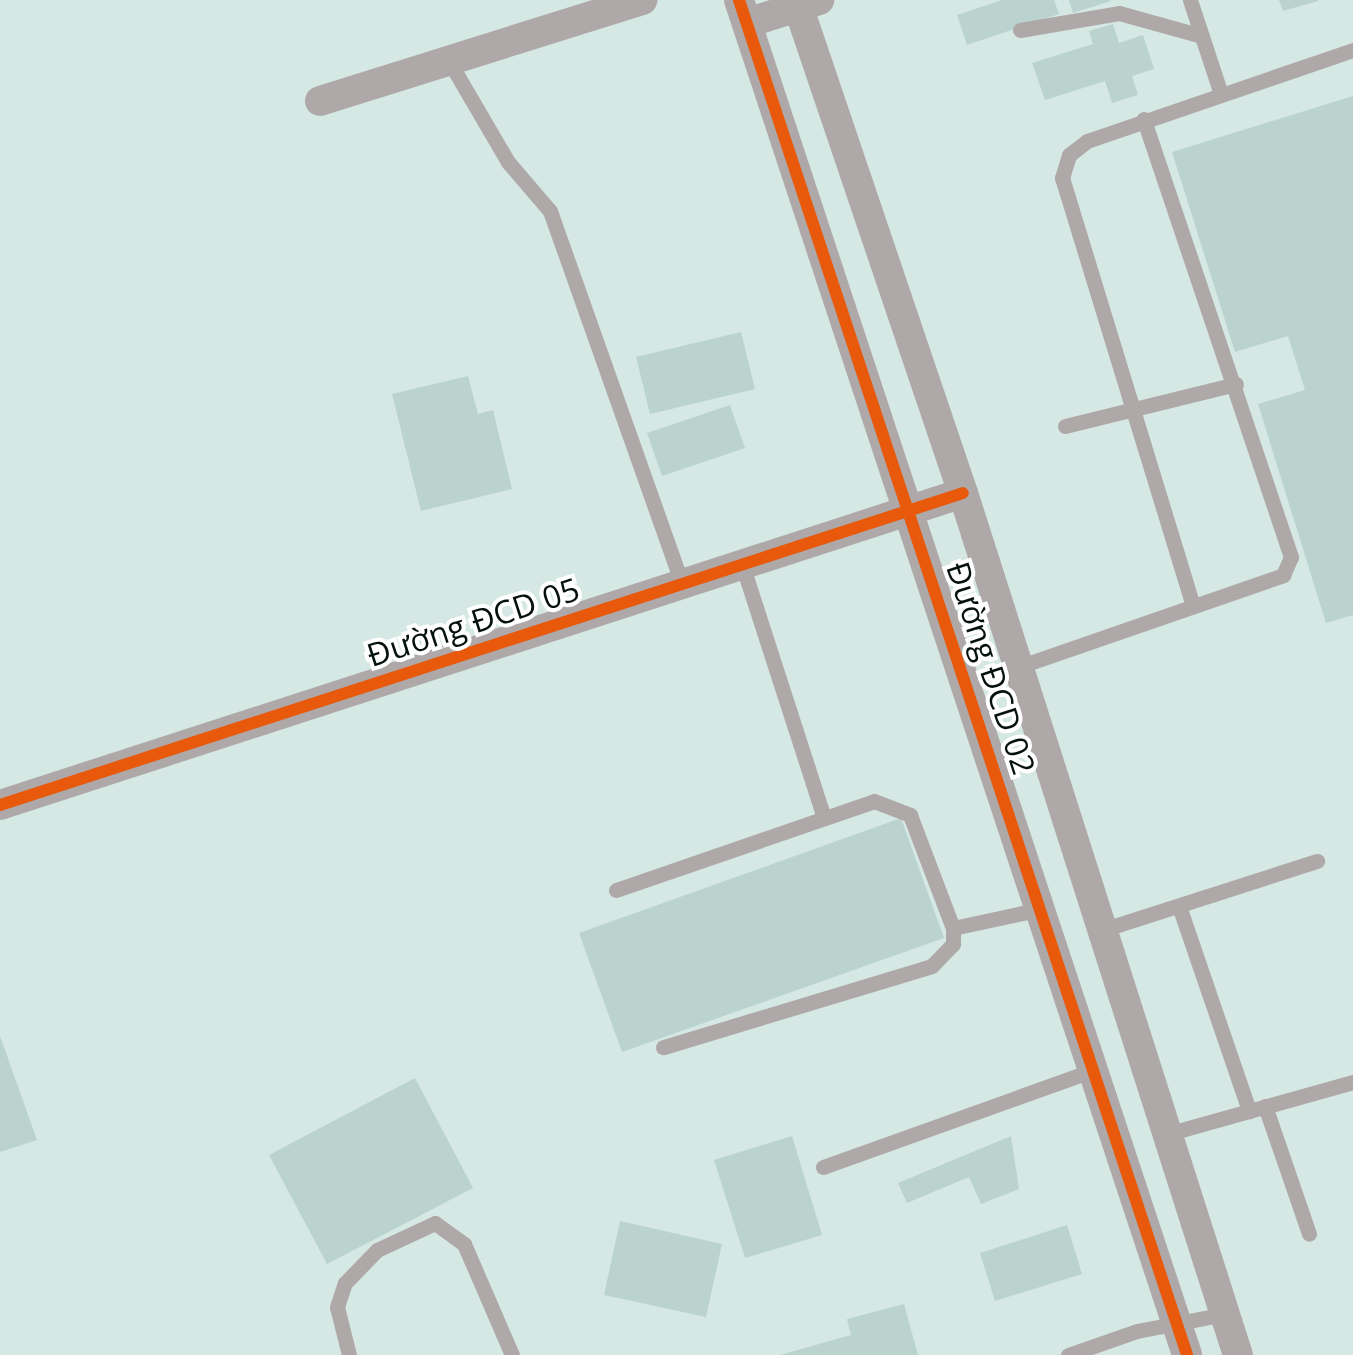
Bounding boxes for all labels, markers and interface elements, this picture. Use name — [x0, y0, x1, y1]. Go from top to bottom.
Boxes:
street label: Đường ĐCD 02 — [939, 557, 1043, 779]
street label: Đường ĐCD 05 — [362, 570, 584, 674]

